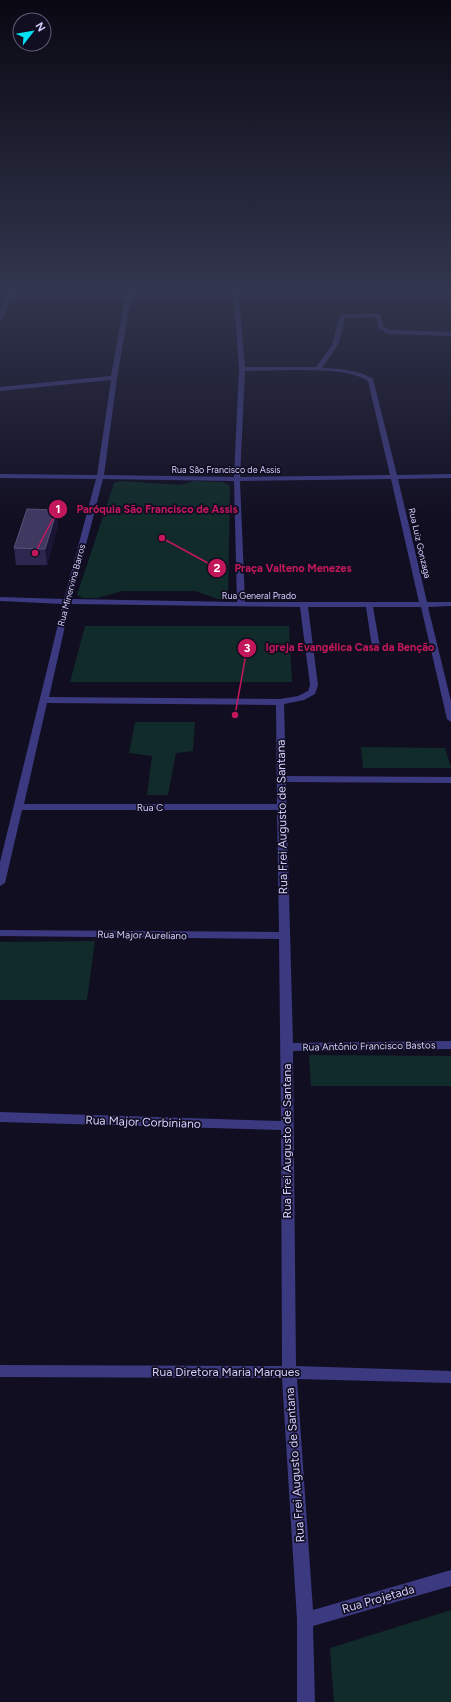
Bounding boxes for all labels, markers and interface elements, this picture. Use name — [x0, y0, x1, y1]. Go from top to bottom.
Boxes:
north arrow — [12, 12, 52, 52]
text: N — [32, 20, 48, 34]
street label: Rua São Francisco de Assis — [171, 464, 281, 475]
callout: Paróquia São Francisco de Assis — [48, 497, 245, 520]
text: 1 — [55, 502, 61, 516]
text: Paróquia São Francisco de Assis — [76, 503, 238, 516]
street label: Rua Luiz Gonzaga — [407, 507, 434, 580]
street label: Rua Minervina Barros — [55, 543, 87, 627]
callout: Praça Valteno Menezes — [207, 556, 360, 579]
text: 2 — [214, 561, 221, 575]
text: Praça Valteno Menezes — [234, 562, 352, 575]
street label: Rua General Prado — [222, 590, 296, 601]
callout: Igreja Evangélica Casa da Benção — [237, 636, 442, 659]
text: 3 — [244, 641, 251, 655]
text: Igreja Evangélica Casa da Benção — [266, 641, 435, 654]
street label: Rua Frei Augusto de Santana — [274, 739, 290, 895]
street label: Rua C — [137, 801, 163, 814]
street label: Rua Major Aureliano — [97, 928, 187, 942]
street label: Rua Antônio Francisco Bastos — [302, 1038, 436, 1054]
street label: Rua Frei Augusto de Santana — [280, 1064, 294, 1218]
street label: Rua Major Corbiniano — [85, 1113, 201, 1131]
street label: Rua Diretora Maria Marques — [152, 1365, 300, 1379]
street label: Rua Frei Augusto de Santana — [283, 1387, 307, 1543]
street label: Rua Projetada — [340, 1582, 416, 1616]

